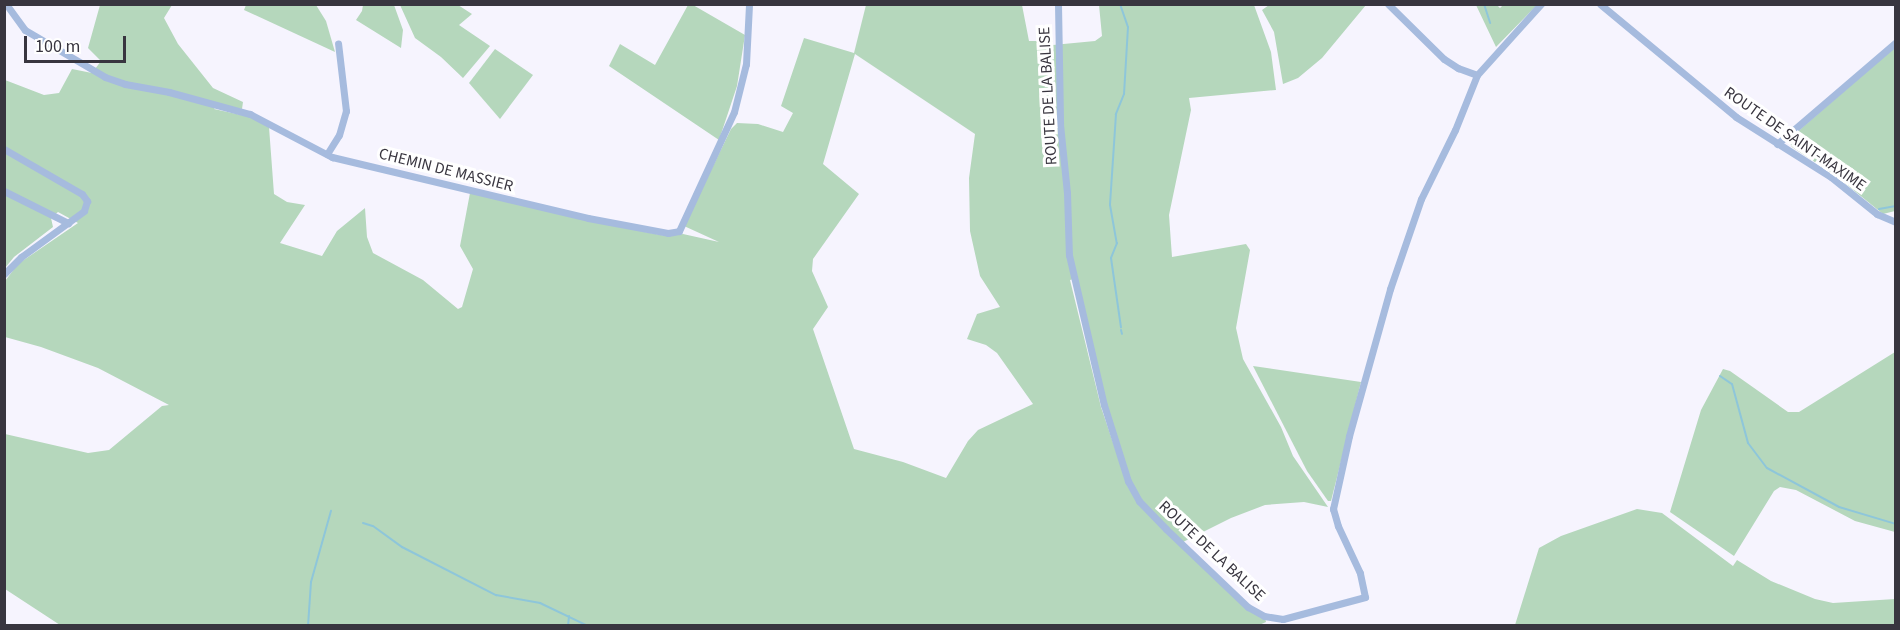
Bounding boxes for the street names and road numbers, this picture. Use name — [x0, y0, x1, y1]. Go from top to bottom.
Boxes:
street label: ROUTE DE LA BALISE — [1035, 26, 1061, 166]
street label: ROUTE DE SAINT-MAXIME — [1720, 83, 1870, 195]
street label: CHEMIN DE MASSIER — [377, 144, 515, 196]
street label: ROUTE DE LA BALISE — [1155, 497, 1269, 605]

